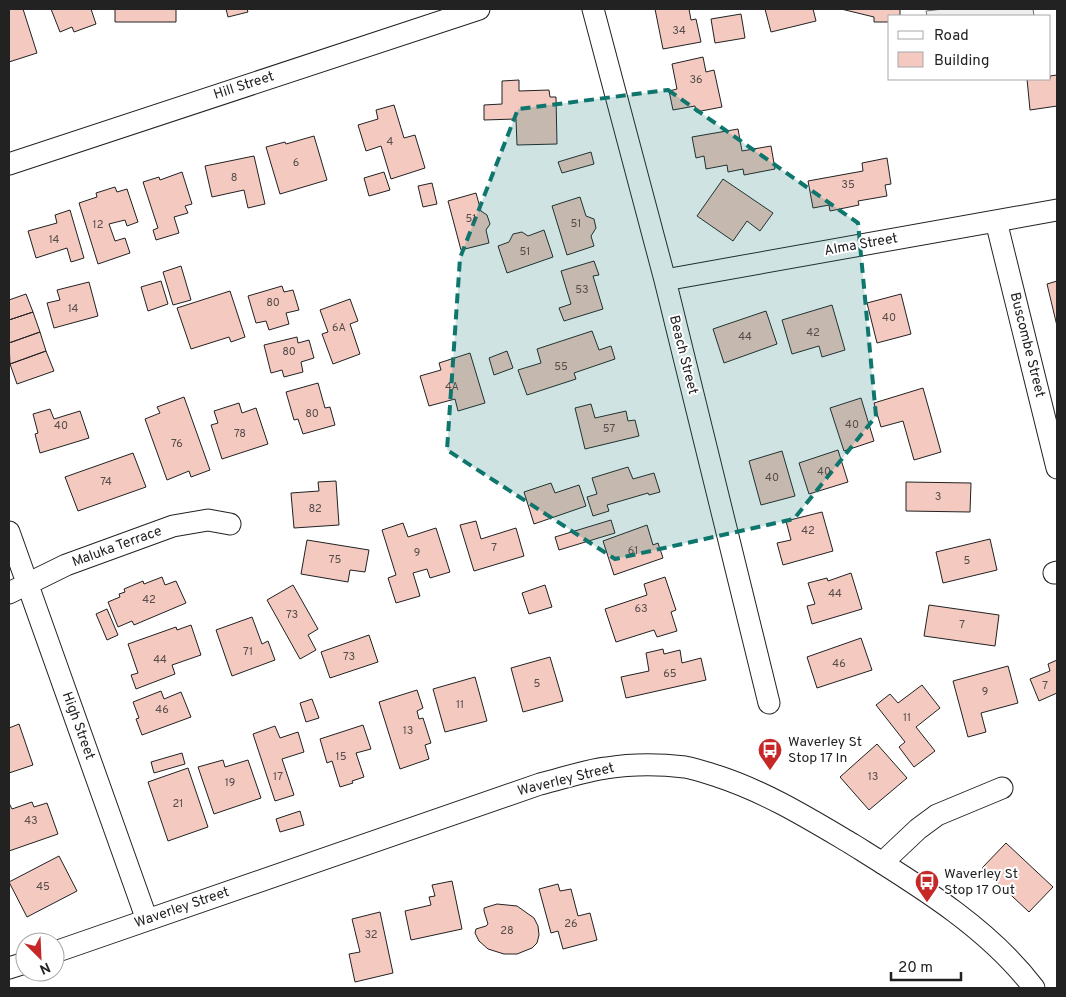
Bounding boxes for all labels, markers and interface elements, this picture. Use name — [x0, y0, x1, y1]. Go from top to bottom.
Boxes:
legend — [888, 15, 1051, 80]
house number: 34 — [672, 24, 686, 38]
text: Road — [934, 27, 969, 46]
text: Building — [934, 52, 989, 71]
street label: Hill Street — [212, 68, 276, 104]
house number: 36 — [689, 73, 703, 87]
house number: 4 — [387, 135, 394, 149]
house number: 6 — [293, 156, 299, 170]
house number: 8 — [231, 171, 237, 185]
house number: 35 — [841, 178, 855, 192]
house number: 51 — [466, 212, 476, 226]
house number: 51 — [571, 217, 581, 231]
house number: 12 — [93, 218, 103, 232]
street label: Alma Street — [823, 230, 899, 260]
house number: 14 — [49, 233, 60, 247]
house number: 51 — [520, 245, 530, 259]
house number: 53 — [575, 283, 589, 297]
street label: Buscombe Street — [1006, 291, 1048, 399]
house number: 80 — [266, 296, 280, 310]
house number: 14 — [68, 302, 79, 316]
house number: 40 — [882, 311, 896, 325]
street label: Beach Street — [665, 314, 701, 396]
house number: 6A — [332, 321, 346, 335]
house number: 42 — [806, 326, 820, 340]
house number: 44 — [738, 330, 752, 344]
house number: 80 — [282, 345, 296, 359]
house number: 55 — [554, 360, 568, 374]
house number: 4A — [445, 380, 459, 394]
house number: 80 — [305, 407, 319, 421]
house number: 40 — [845, 418, 859, 432]
house number: 40 — [54, 419, 68, 433]
house number: 57 — [603, 422, 615, 436]
house number: 78 — [234, 427, 246, 441]
house number: 76 — [171, 437, 183, 451]
house number: 40 — [817, 465, 831, 479]
house number: 40 — [765, 471, 779, 485]
house number: 74 — [100, 475, 112, 489]
house number: 3 — [935, 490, 941, 504]
house number: 82 — [308, 502, 322, 516]
street label: Maluka Terrace — [70, 523, 164, 571]
house number: 42 — [801, 524, 815, 538]
house number: 7 — [491, 541, 497, 555]
house number: 61 — [628, 544, 638, 558]
house number: 9 — [414, 546, 420, 560]
house number: 75 — [329, 553, 341, 567]
house number: 5 — [964, 554, 971, 568]
house number: 44 — [828, 587, 842, 601]
house number: 42 — [142, 593, 156, 607]
house number: 63 — [634, 602, 648, 616]
house number: 73 — [286, 608, 298, 622]
house number: 7 — [959, 618, 965, 632]
house number: 71 — [243, 645, 253, 659]
house number: 73 — [343, 650, 355, 664]
house number: 44 — [153, 653, 167, 667]
house number: 46 — [832, 657, 846, 671]
house number: 65 — [663, 667, 677, 681]
house number: 5 — [534, 677, 541, 691]
house number: 7 — [1042, 679, 1048, 693]
house number: 9 — [982, 685, 988, 699]
street label: High Street — [58, 690, 98, 762]
house number: 11 — [456, 698, 464, 712]
house number: 46 — [155, 703, 169, 717]
house number: 11 — [903, 711, 911, 725]
house number: 13 — [403, 724, 413, 738]
place label: Waverley St Stop 17 In — [788, 734, 862, 767]
bus stop icon: Waverley St Stop 17 In — [757, 737, 783, 771]
house number: 15 — [336, 750, 347, 764]
street label: Waverley Street — [516, 760, 616, 800]
house number: 17 — [273, 770, 283, 784]
house number: 13 — [868, 770, 878, 784]
house number: 19 — [225, 776, 235, 790]
house number: 21 — [173, 797, 183, 811]
house number: 43 — [24, 814, 38, 828]
place label: Waverley St Stop 17 Out — [944, 866, 1018, 899]
bus stop icon: Waverley St Stop 17 Out — [914, 869, 940, 903]
house number: 45 — [36, 880, 50, 894]
street label: Waverley Street — [132, 884, 232, 932]
house number: 26 — [564, 917, 578, 931]
house number: 28 — [500, 924, 514, 938]
house number: 32 — [364, 928, 378, 942]
north arrow — [15, 932, 65, 982]
scale bar — [891, 950, 961, 982]
text: N — [37, 958, 53, 977]
text: 20 m — [898, 959, 933, 978]

